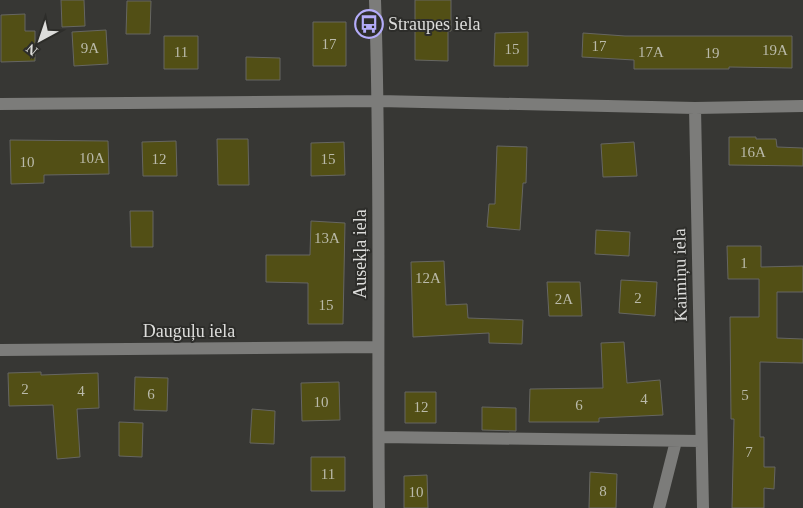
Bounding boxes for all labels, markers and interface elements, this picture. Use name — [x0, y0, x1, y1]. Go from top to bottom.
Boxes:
bus stop icon: Straupes iela — [354, 9, 384, 39]
place label: Straupes iela — [388, 14, 480, 34]
north arrow — [15, 15, 65, 65]
house number: 17 — [322, 36, 337, 52]
house number: 17 — [592, 38, 607, 54]
house number: 9A — [81, 40, 99, 56]
text: N — [23, 41, 41, 59]
house number: 15 — [505, 41, 520, 57]
house number: 19A — [762, 42, 788, 58]
house number: 11 — [174, 44, 188, 60]
house number: 17A — [638, 44, 664, 60]
house number: 19 — [705, 45, 720, 61]
house number: 16A — [740, 144, 766, 160]
house number: 10A — [79, 150, 105, 166]
house number: 12 — [152, 151, 167, 167]
house number: 15 — [321, 151, 336, 167]
house number: 10 — [20, 154, 35, 170]
street label: Ausekļa iela — [350, 209, 370, 299]
street label: Kaimiņu iela — [669, 228, 691, 322]
house number: 13A — [314, 230, 340, 246]
house number: 1 — [740, 255, 748, 271]
house number: 12A — [415, 270, 441, 286]
house number: 2 — [634, 290, 642, 306]
house number: 2A — [555, 291, 573, 307]
house number: 15 — [319, 297, 334, 313]
street label: Dauguļu iela — [143, 321, 235, 341]
house number: 2 — [21, 381, 29, 397]
house number: 4 — [77, 383, 85, 399]
house number: 6 — [147, 386, 155, 402]
house number: 5 — [741, 387, 749, 403]
house number: 4 — [640, 391, 648, 407]
house number: 10 — [314, 394, 329, 410]
house number: 6 — [575, 397, 583, 413]
house number: 12 — [414, 399, 429, 415]
house number: 7 — [745, 444, 753, 460]
house number: 11 — [321, 466, 335, 482]
house number: 8 — [599, 483, 607, 499]
house number: 10 — [409, 484, 424, 500]

